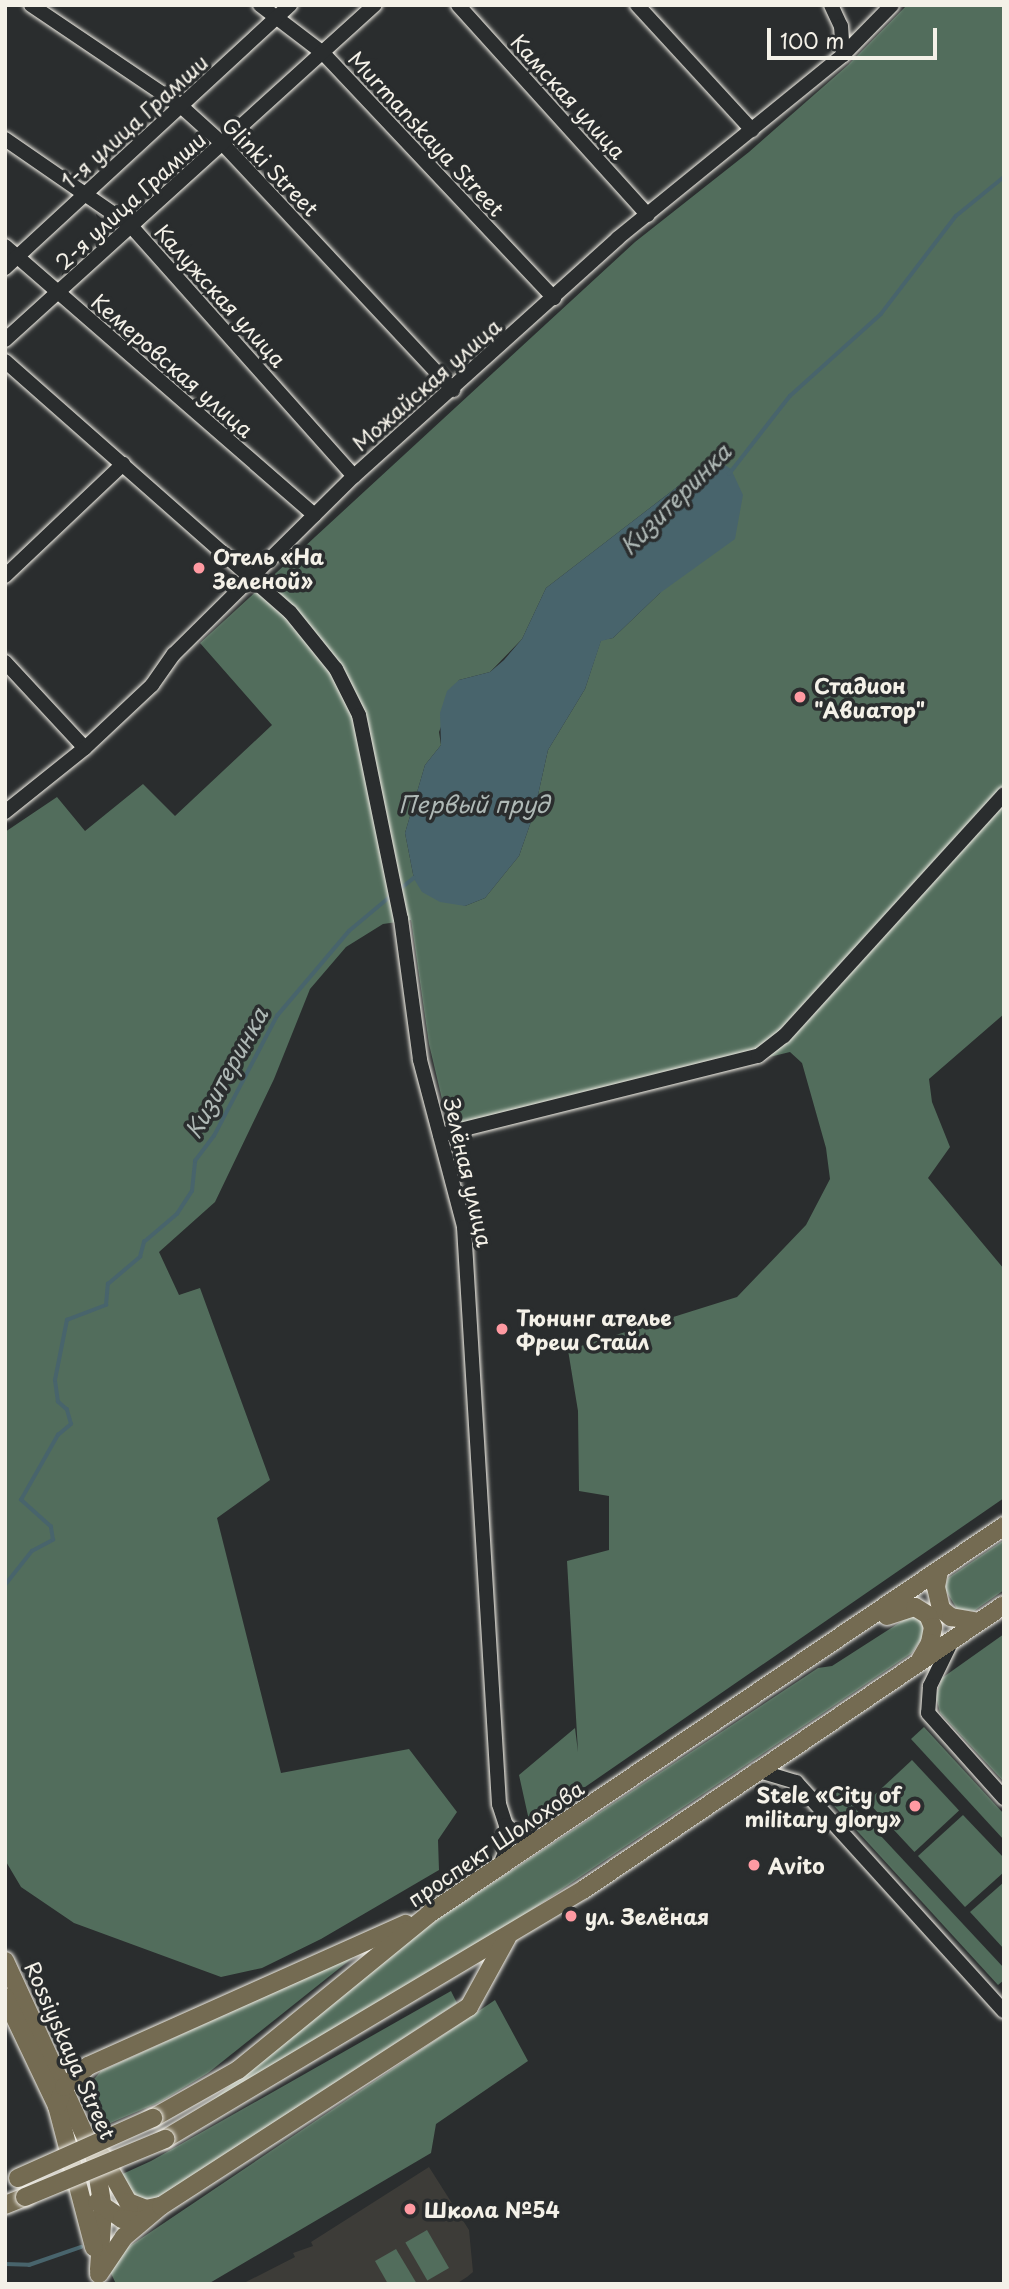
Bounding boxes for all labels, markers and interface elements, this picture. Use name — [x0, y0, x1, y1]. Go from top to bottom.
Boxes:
scale bar — [771, 14, 941, 58]
text: 100 m — [780, 24, 844, 56]
street label: Камская улица — [506, 28, 632, 164]
street label: Murmanskaya Street — [344, 45, 510, 221]
street label: 1-я улица Грамши — [55, 48, 213, 194]
street label: Glinki Street — [217, 111, 325, 221]
street label: 2-я улица Грамши — [49, 125, 211, 275]
street label: Калужская улица — [150, 218, 292, 372]
street label: Кемеровская улица — [87, 288, 259, 442]
street label: Можайская улица — [346, 312, 506, 456]
water label: Кизитеринка — [614, 438, 736, 560]
place label: Отель «На Зеленой» — [213, 543, 325, 593]
marker: Отель «На Зеленой» — [191, 560, 207, 576]
place label: Стадион "Авиатор" — [814, 672, 925, 722]
marker: Стадион "Авиатор" — [792, 689, 808, 705]
water label: Первый пруд — [399, 790, 549, 818]
water label: Кизитеринка — [179, 1003, 273, 1143]
street label: Зелёная улица — [439, 1094, 499, 1250]
place label: Тюнинг ателье Фреш Стайл — [516, 1304, 673, 1354]
marker: Тюнинг ателье Фреш Стайл — [494, 1321, 510, 1337]
street label: проспект Шолохова — [402, 1775, 588, 1911]
place label: Stele «Сity of military glory» — [744, 1781, 901, 1831]
marker: Stele «Сity of military glory» — [907, 1798, 923, 1814]
place label: Avito — [768, 1852, 825, 1878]
marker: Avito — [746, 1857, 762, 1873]
place label: ул. Зелёная — [585, 1903, 710, 1929]
marker: ул. Зелёная — [563, 1908, 579, 1924]
street label: Rossiyskaya Street — [20, 1957, 122, 2143]
place label: Школа №54 — [424, 2196, 561, 2222]
marker: Школа №54 — [402, 2201, 418, 2217]

